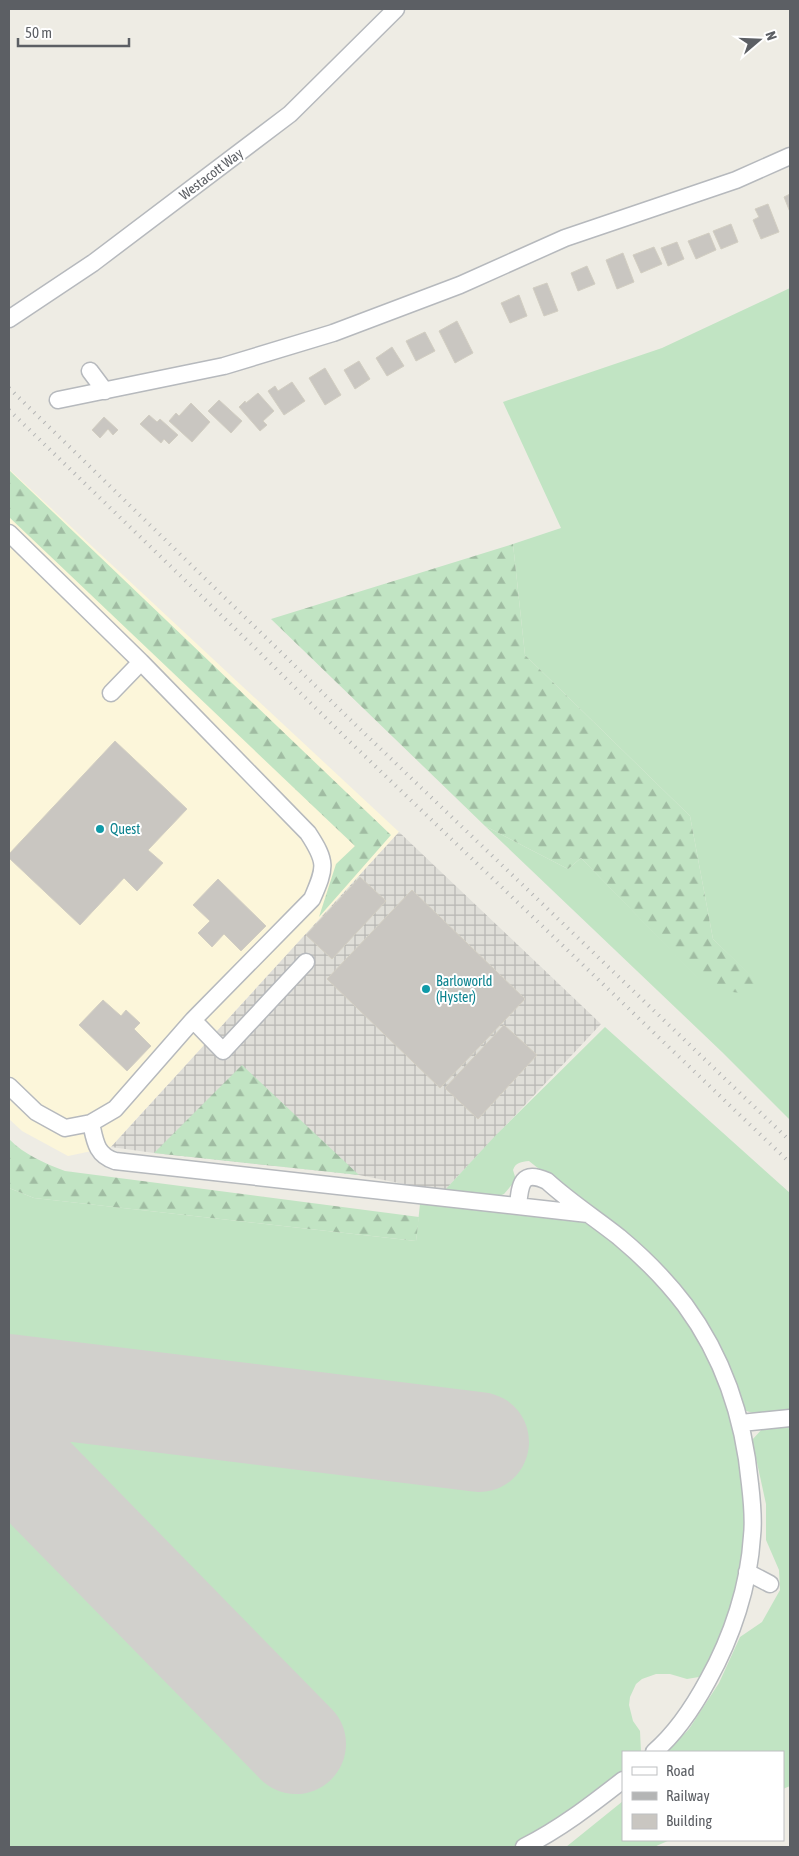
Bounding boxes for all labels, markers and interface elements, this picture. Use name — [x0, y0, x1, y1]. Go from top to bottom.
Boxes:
scale bar — [18, 15, 129, 47]
north arrow — [734, 15, 784, 65]
text: 50 m — [25, 24, 52, 41]
text: N — [762, 29, 780, 42]
street label: Westacott Way — [176, 145, 246, 203]
place label: Quest — [110, 821, 140, 837]
marker: Quest — [94, 823, 106, 835]
place label: Barloworld (Hyster) — [436, 973, 492, 1005]
marker: Barloworld (Hyster) — [420, 983, 432, 995]
legend — [622, 1751, 784, 1841]
text: Road — [666, 1762, 695, 1779]
text: Railway — [666, 1787, 710, 1804]
text: Building — [666, 1812, 712, 1829]

